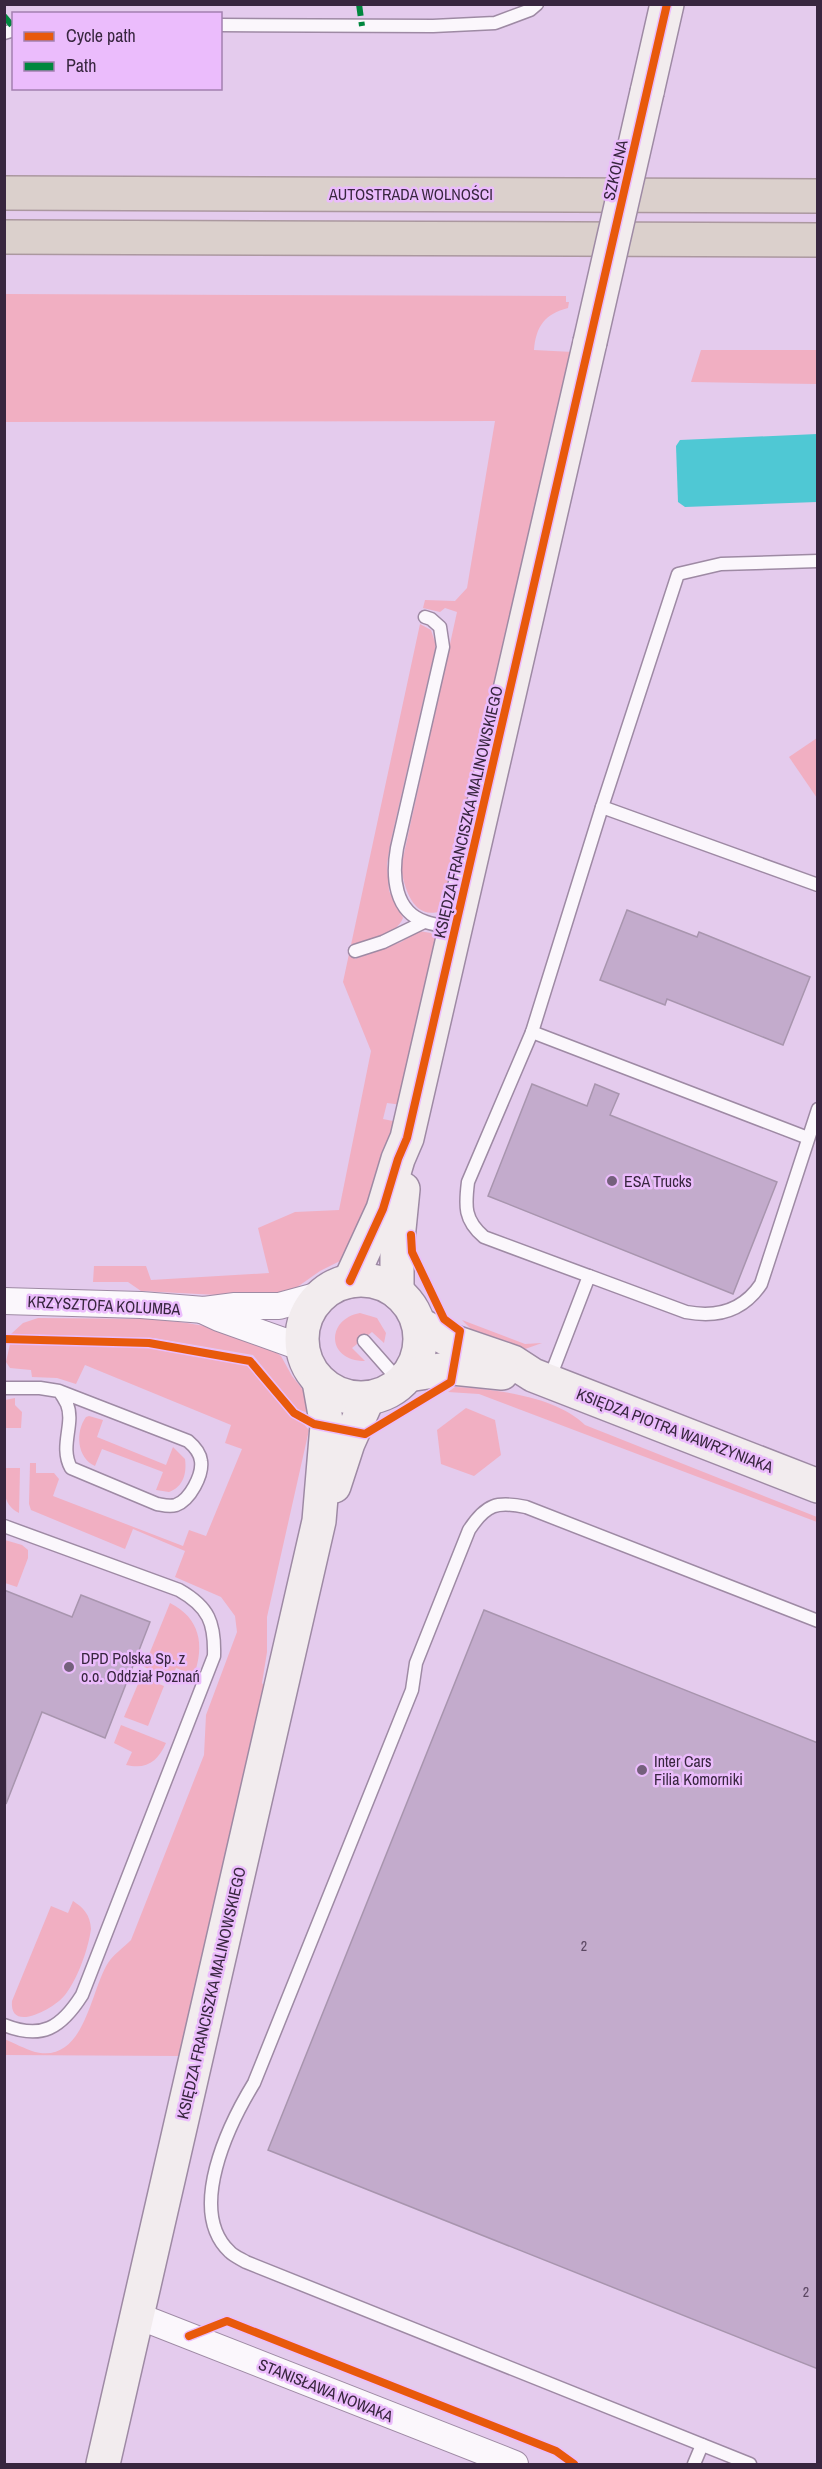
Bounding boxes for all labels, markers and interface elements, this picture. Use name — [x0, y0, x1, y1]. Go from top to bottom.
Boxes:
legend — [12, 12, 222, 90]
text: Cycle path — [66, 23, 136, 48]
text: Path — [66, 53, 96, 78]
street label: SZKOLNA — [597, 137, 633, 202]
street label: AUTOSTRADA WOLNOŚCI — [328, 183, 493, 205]
street label: KSIĘDZA FRANCISZKA MALINOWSKIEGO — [428, 684, 508, 940]
place label: ESA Trucks — [624, 1170, 692, 1192]
marker: ESA Trucks — [605, 1174, 619, 1188]
street label: KRZYSZTOFA KOLUMBA — [27, 1290, 181, 1320]
street label: KSIĘDZA PIOTRA WAWRZYNIAKA — [573, 1382, 777, 1478]
place label: DPD Polska Sp. z o.o. Oddział Poznań — [81, 1647, 200, 1687]
marker: DPD Polska Sp. z o.o. Oddział Poznań — [62, 1660, 76, 1674]
place label: Inter Cars Filia Komorniki — [654, 1750, 743, 1790]
marker: Inter Cars Filia Komorniki — [635, 1763, 649, 1777]
street label: KSIĘDZA FRANCISZKA MALINOWSKIEGO — [171, 1865, 251, 2121]
house number: 2 — [581, 1937, 587, 1955]
house number: 2 — [803, 2283, 809, 2301]
street label: STANISŁAWA NOWAKA — [255, 2353, 397, 2427]

